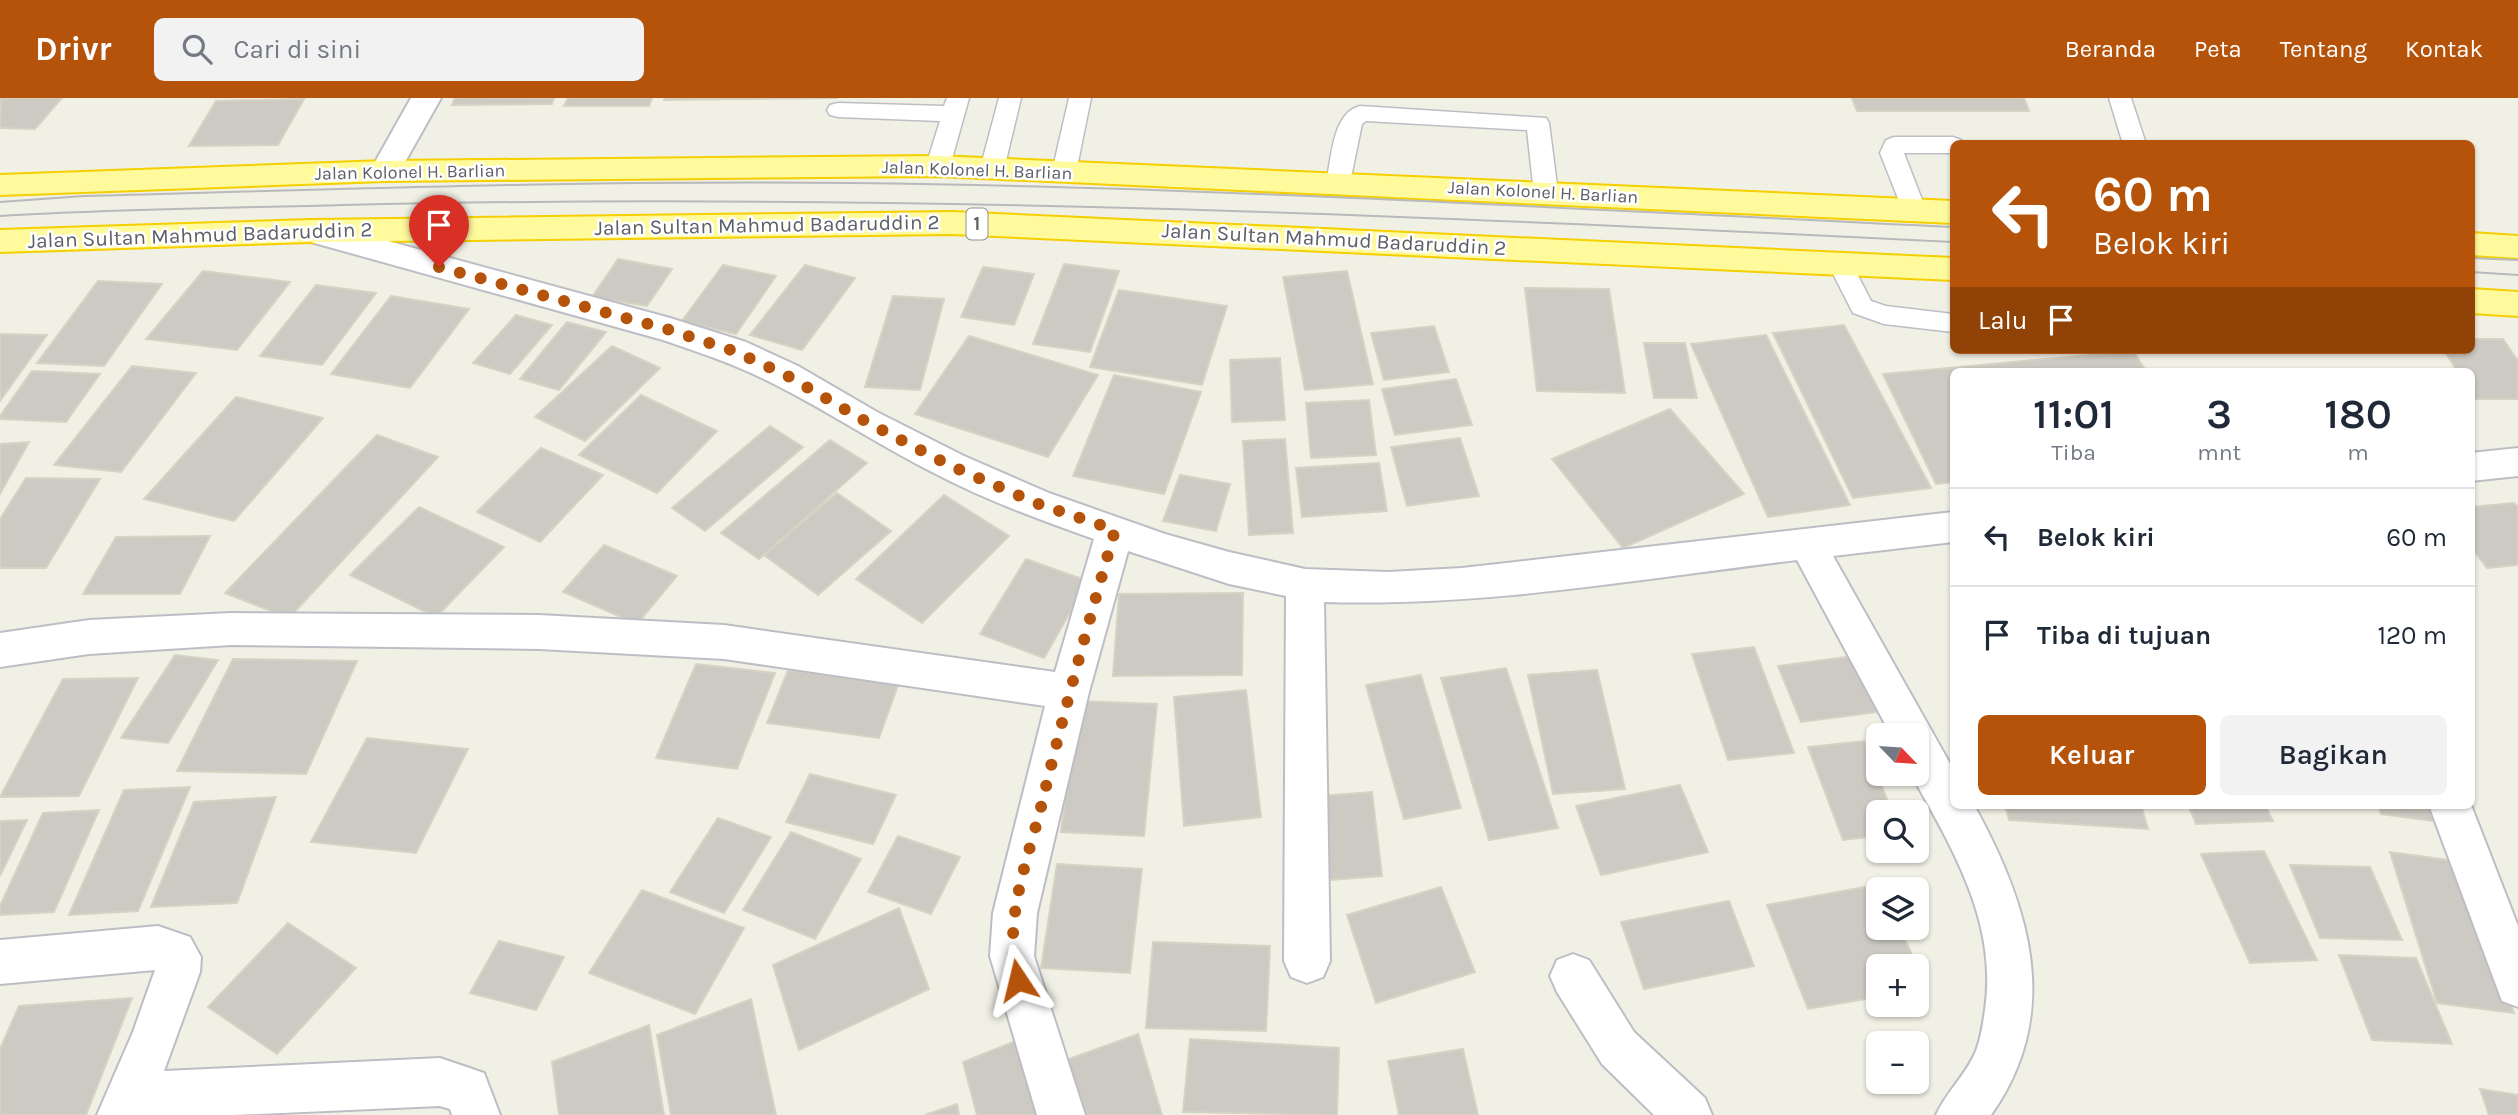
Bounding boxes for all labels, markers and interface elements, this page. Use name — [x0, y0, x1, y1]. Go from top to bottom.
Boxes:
search box — [154, 18, 644, 81]
text: Drivr — [35, 30, 112, 68]
icon: search — [178, 30, 216, 68]
text: Cari di sini — [234, 34, 361, 65]
text: Beranda — [2065, 35, 2156, 63]
text: Peta — [2194, 35, 2242, 63]
text: Tentang — [2280, 35, 2367, 63]
text: Kontak — [2405, 35, 2483, 63]
street label: Jalan Kolonel H. Barlian — [881, 156, 1073, 184]
street label: Jalan Kolonel H. Barlian — [315, 159, 505, 185]
text: 60 m — [2093, 166, 2213, 223]
icon: left — [1978, 168, 2069, 259]
street label: Jalan Kolonel H. Barlian — [1447, 176, 1639, 208]
pin — [409, 195, 469, 267]
icon: arrive — [420, 206, 458, 244]
road number: 1 — [967, 208, 988, 240]
street label: Jalan Sultan Mahmud Badaruddin 2 — [594, 210, 940, 240]
street label: Jalan Sultan Mahmud Badaruddin 2 — [27, 217, 373, 253]
street label: Jalan Sultan Mahmud Badaruddin 2 — [1161, 218, 1507, 260]
text: Belok kiri — [2093, 225, 2230, 262]
icon: arrive — [2042, 301, 2080, 339]
text: Lalu — [1978, 305, 2028, 336]
text: 11:01 — [2033, 389, 2114, 439]
text: 3 — [2206, 389, 2232, 439]
text: 180 — [2324, 389, 2392, 439]
text: Tiba — [2051, 439, 2096, 466]
text: mnt — [2197, 439, 2241, 466]
text: m — [2347, 439, 2369, 466]
icon: left — [1978, 518, 2016, 556]
text: Belok kiri — [2037, 522, 2155, 553]
text: 60 m — [2386, 522, 2447, 553]
icon: arrive — [1978, 616, 2016, 654]
text: Tiba di tujuan — [2037, 620, 2211, 651]
text: 120 m — [2377, 620, 2447, 651]
button: Keluar — [1978, 715, 2206, 795]
button: Bagikan — [2220, 715, 2447, 795]
north arrow — [1866, 723, 1928, 786]
map controls — [1866, 723, 1929, 1094]
button: search — [1866, 800, 1929, 863]
button: layers — [1866, 877, 1929, 940]
position arrow — [981, 943, 1055, 1017]
button: + — [1866, 954, 1929, 1017]
button: − — [1866, 1031, 1929, 1094]

